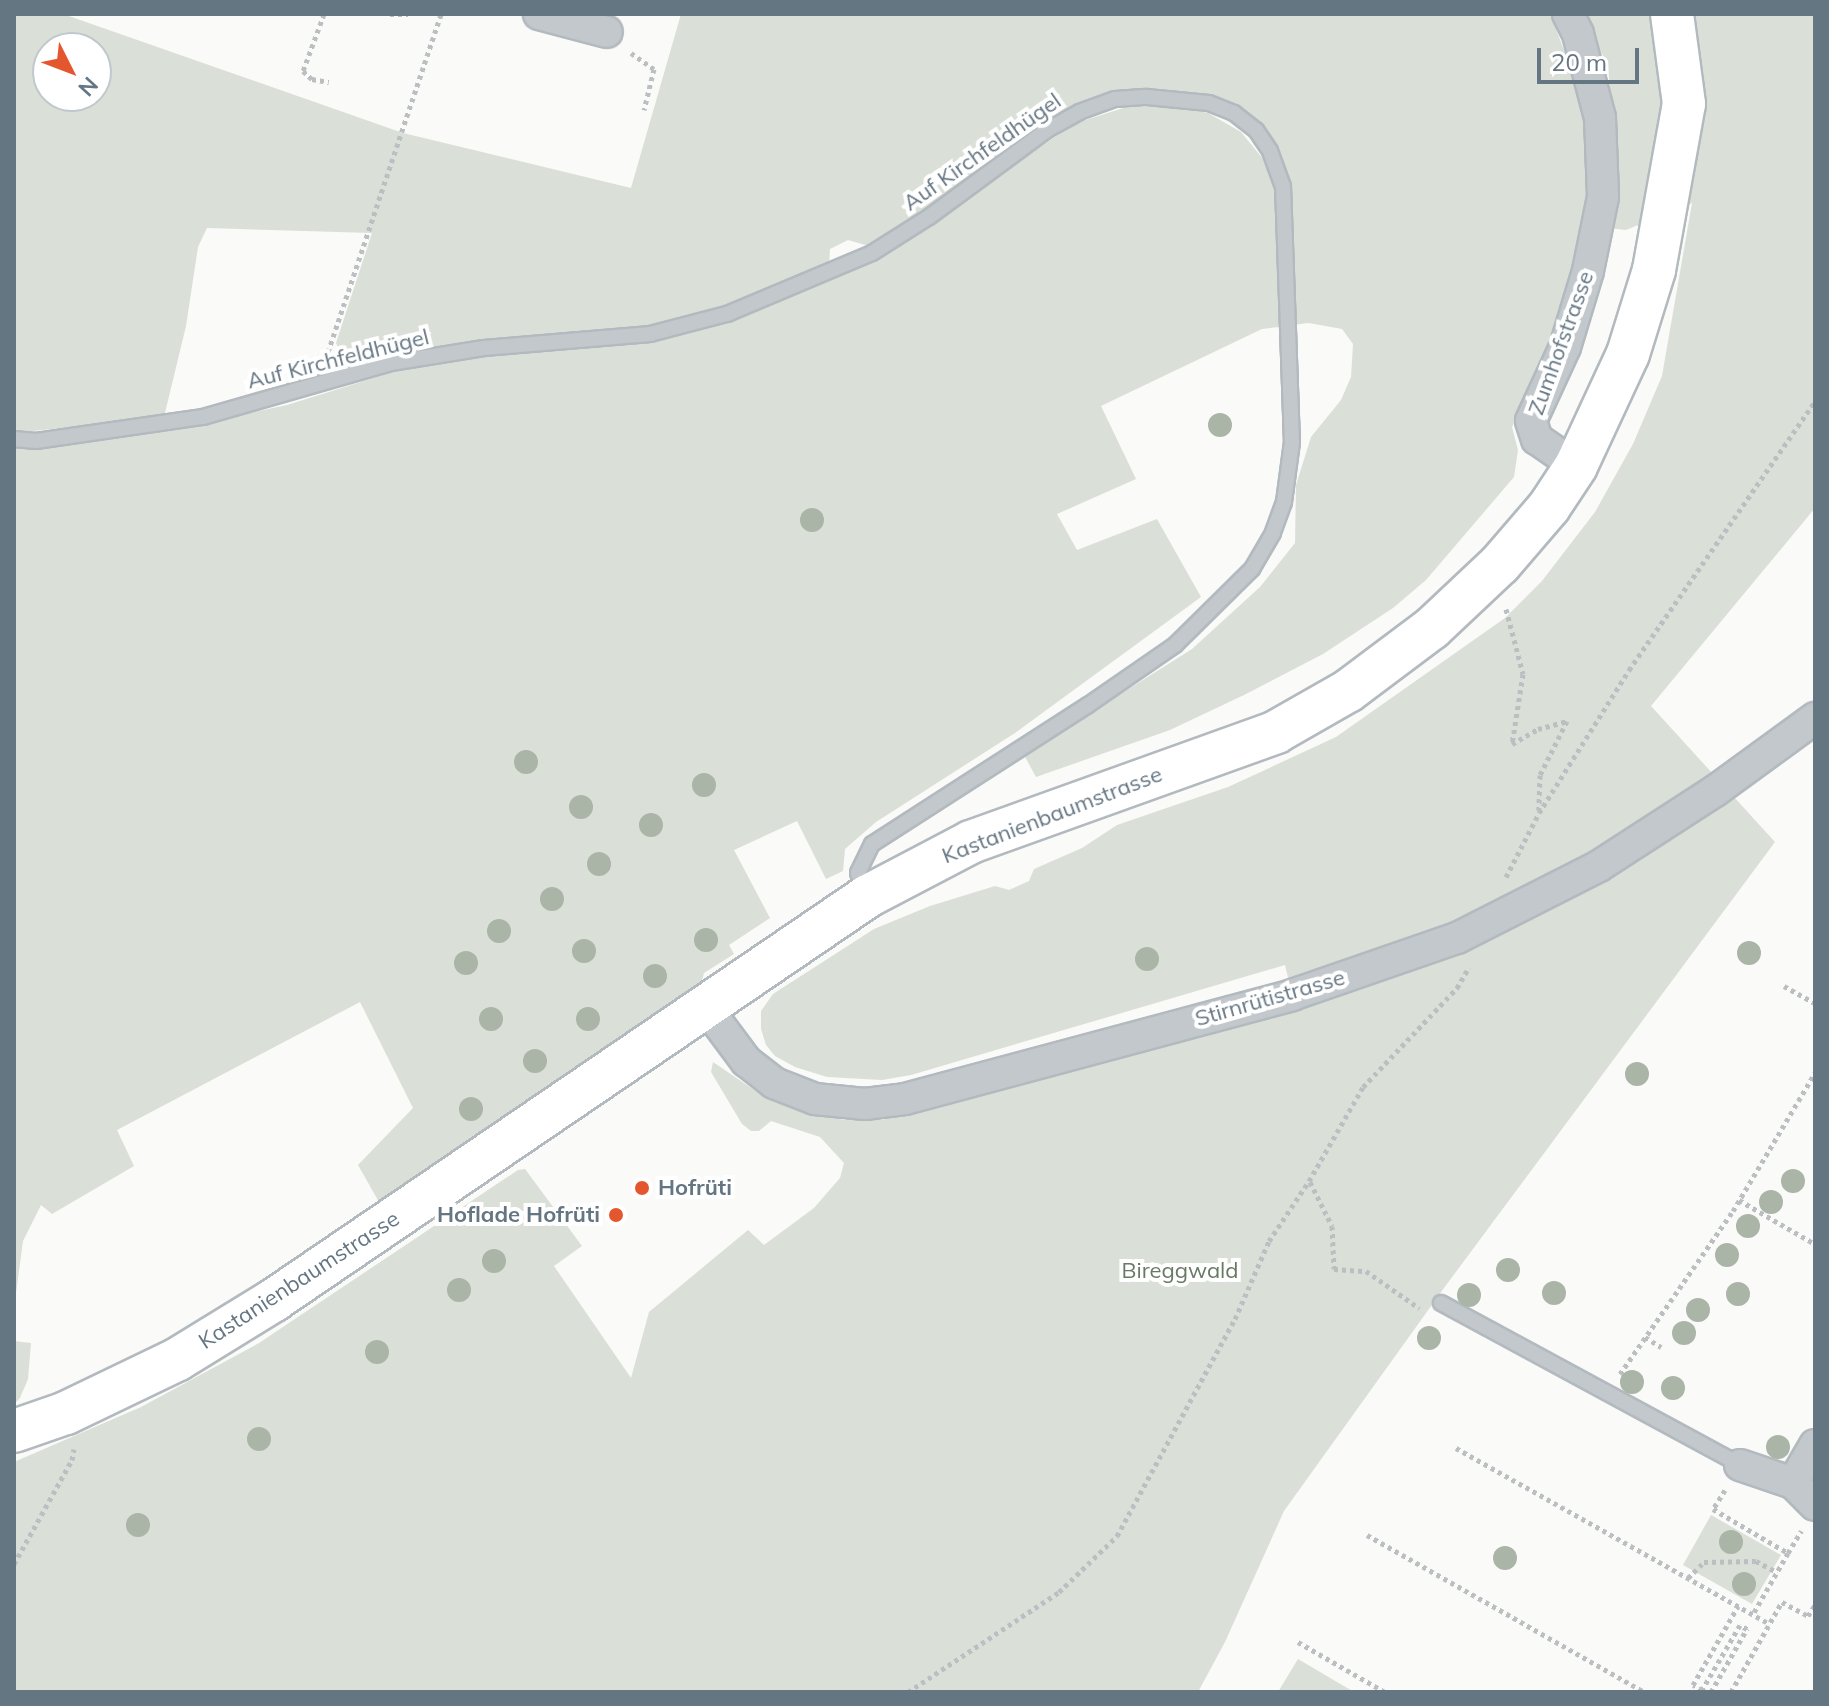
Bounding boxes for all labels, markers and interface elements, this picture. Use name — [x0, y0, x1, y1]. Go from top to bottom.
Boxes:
north arrow — [32, 32, 112, 112]
scale bar — [1541, 32, 1643, 82]
text: 20 m — [1551, 47, 1607, 77]
text: N — [72, 71, 104, 102]
street label: Auf Kirchfeldhügel — [898, 88, 1066, 216]
street label: Zumhofstrasse — [1523, 268, 1599, 418]
street label: Auf Kirchfeldhügel — [244, 324, 432, 394]
street label: Kastanienbaumstrasse — [938, 761, 1166, 869]
street label: Stirnrütistrasse — [1192, 964, 1348, 1032]
place label: Hofrüti — [658, 1175, 732, 1201]
marker: Hofrüti — [633, 1179, 651, 1197]
place label: Hoflade Hofrüti — [437, 1202, 600, 1228]
street label: Kastanienbaumstrasse — [194, 1205, 404, 1355]
marker: Hoflade Hofrüti — [607, 1206, 625, 1224]
park label: Bireggwald — [1121, 1258, 1239, 1284]

